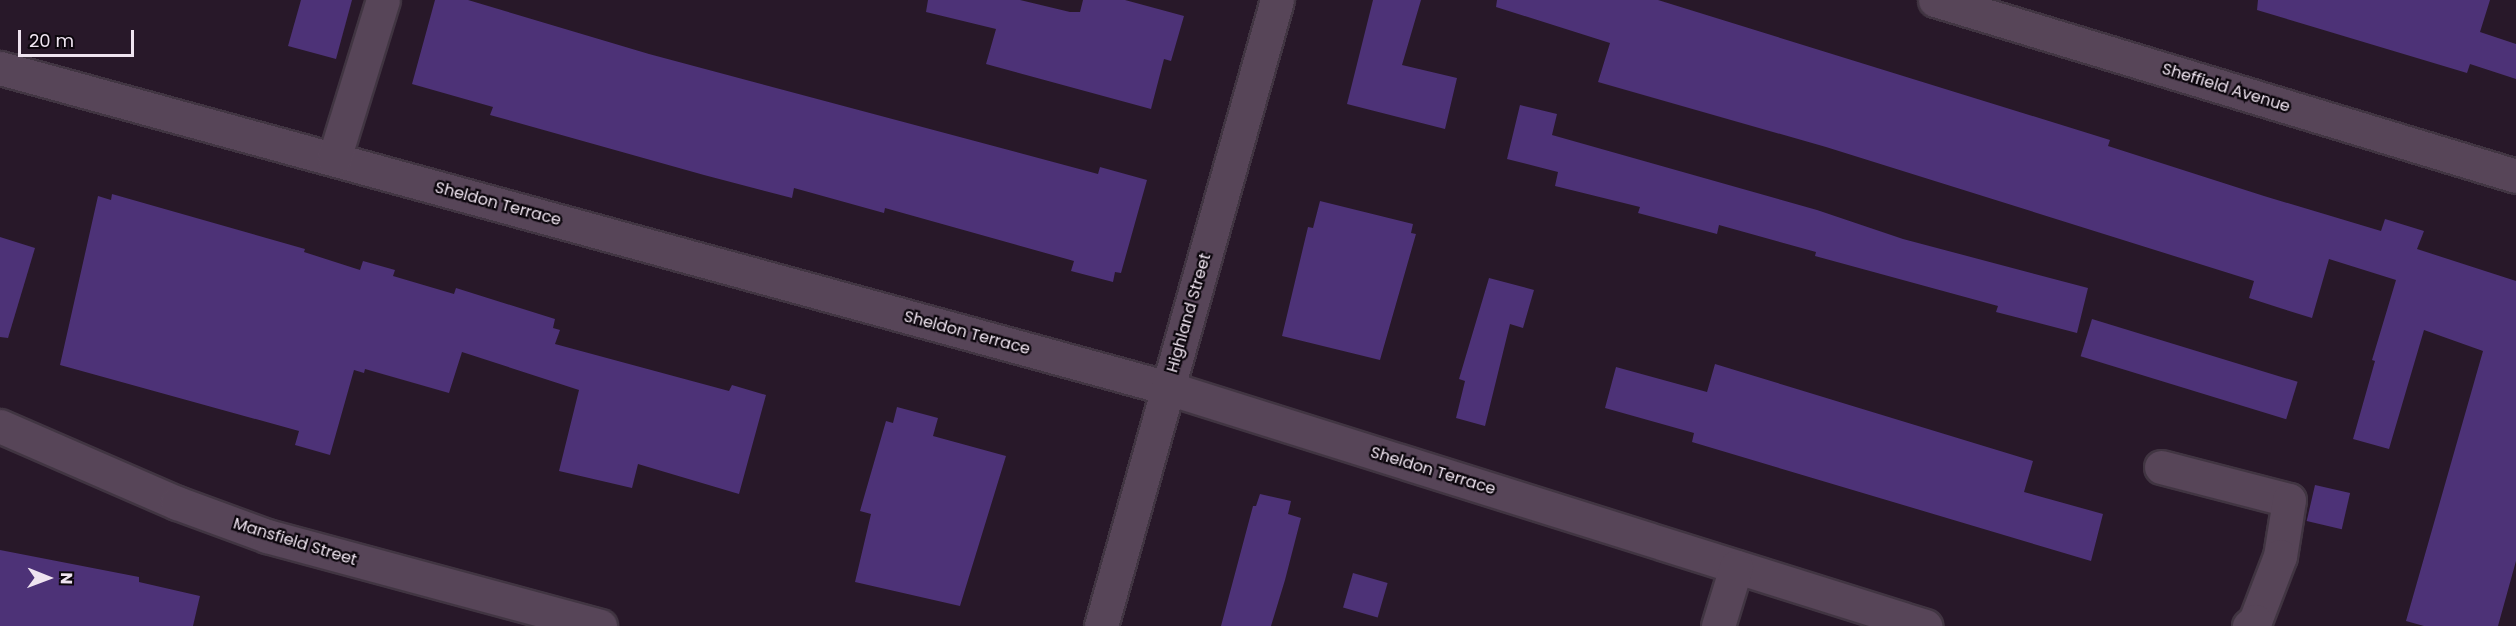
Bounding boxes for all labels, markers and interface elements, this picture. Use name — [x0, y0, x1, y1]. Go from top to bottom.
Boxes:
scale bar — [21, 18, 136, 56]
text: 20 m — [29, 28, 74, 53]
street label: Sheffield Avenue — [2160, 59, 2292, 117]
street label: Sheldon Terrace — [433, 178, 563, 230]
street label: Highland Street — [1163, 251, 1215, 375]
street label: Sheldon Terrace — [902, 307, 1032, 359]
street label: Sheldon Terrace — [1368, 443, 1498, 499]
street label: Mansfield Street — [231, 514, 359, 570]
north arrow — [18, 548, 78, 608]
text: N — [55, 572, 78, 585]

